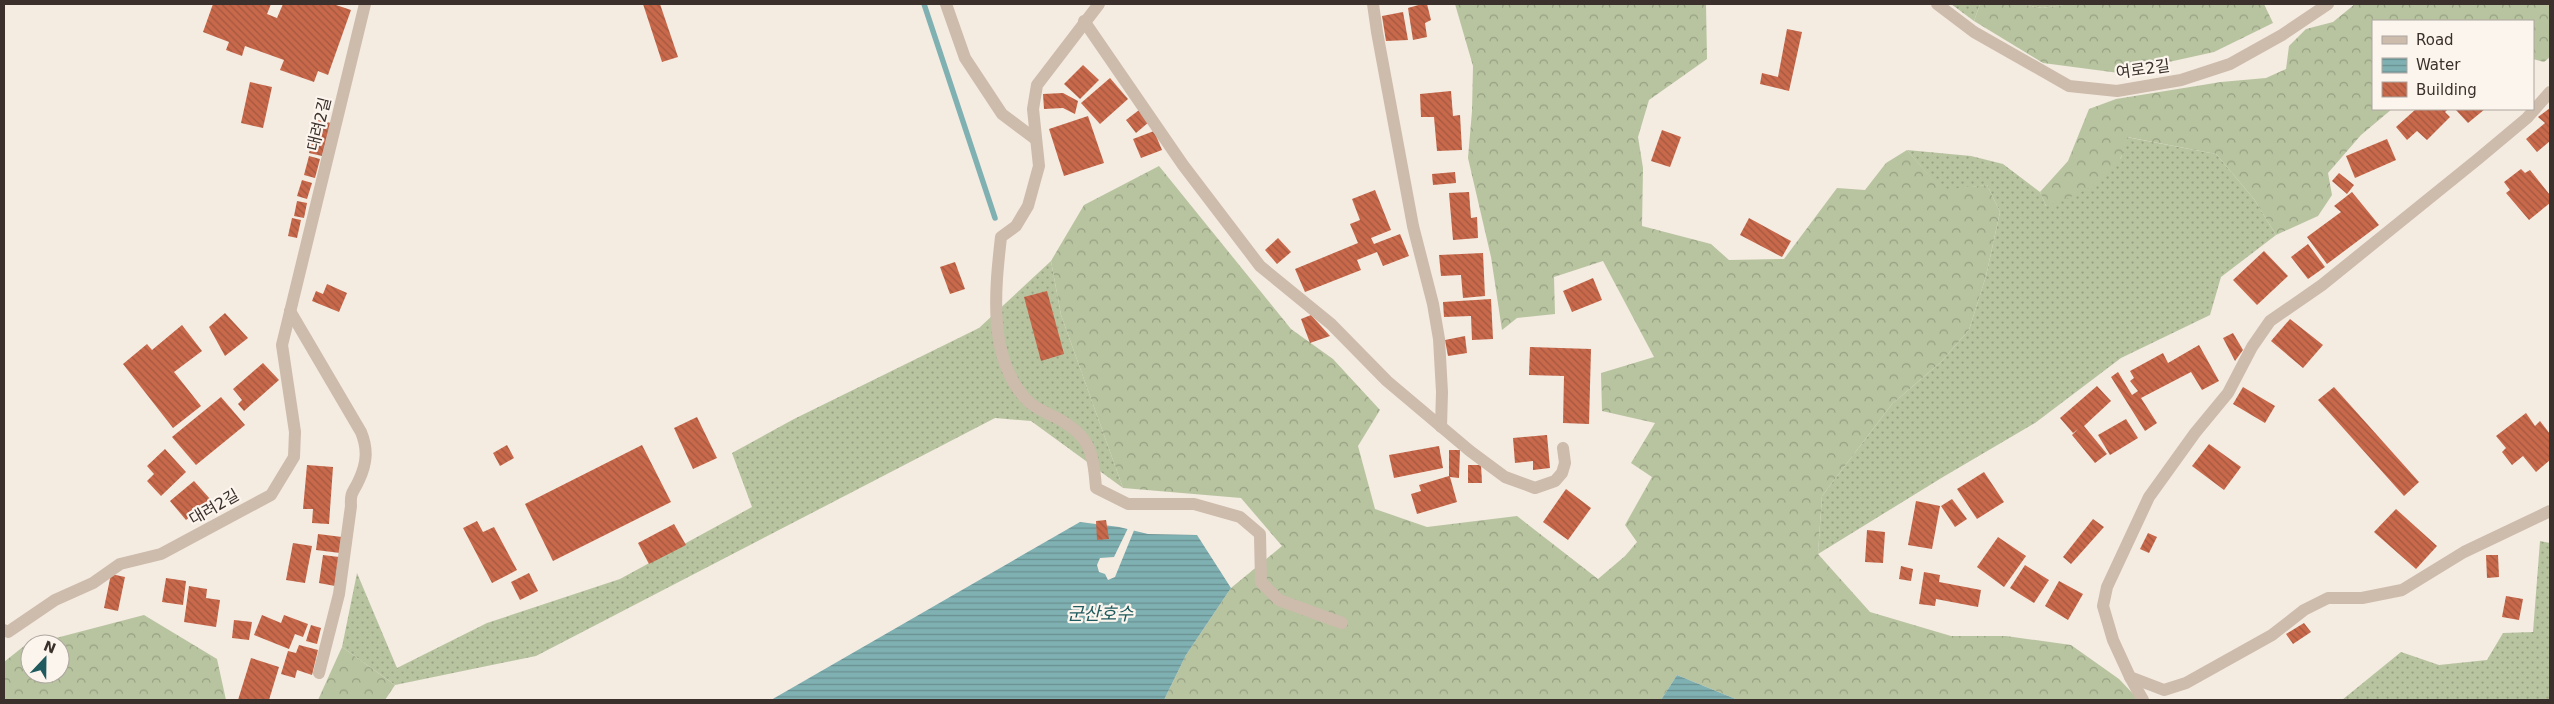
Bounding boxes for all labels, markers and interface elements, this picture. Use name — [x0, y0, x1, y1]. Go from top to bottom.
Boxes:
legend — [2372, 20, 2534, 110]
text: Road — [2416, 31, 2454, 49]
street label: 여로2길 — [2115, 56, 2171, 82]
text: Water — [2416, 56, 2461, 74]
text: Building — [2416, 81, 2477, 99]
street label: 대려2길 — [303, 95, 335, 153]
street label: 대려2길 — [186, 485, 242, 529]
water label: 군산호수 — [1067, 603, 1135, 624]
north arrow — [20, 634, 70, 684]
text: N — [41, 637, 58, 657]

